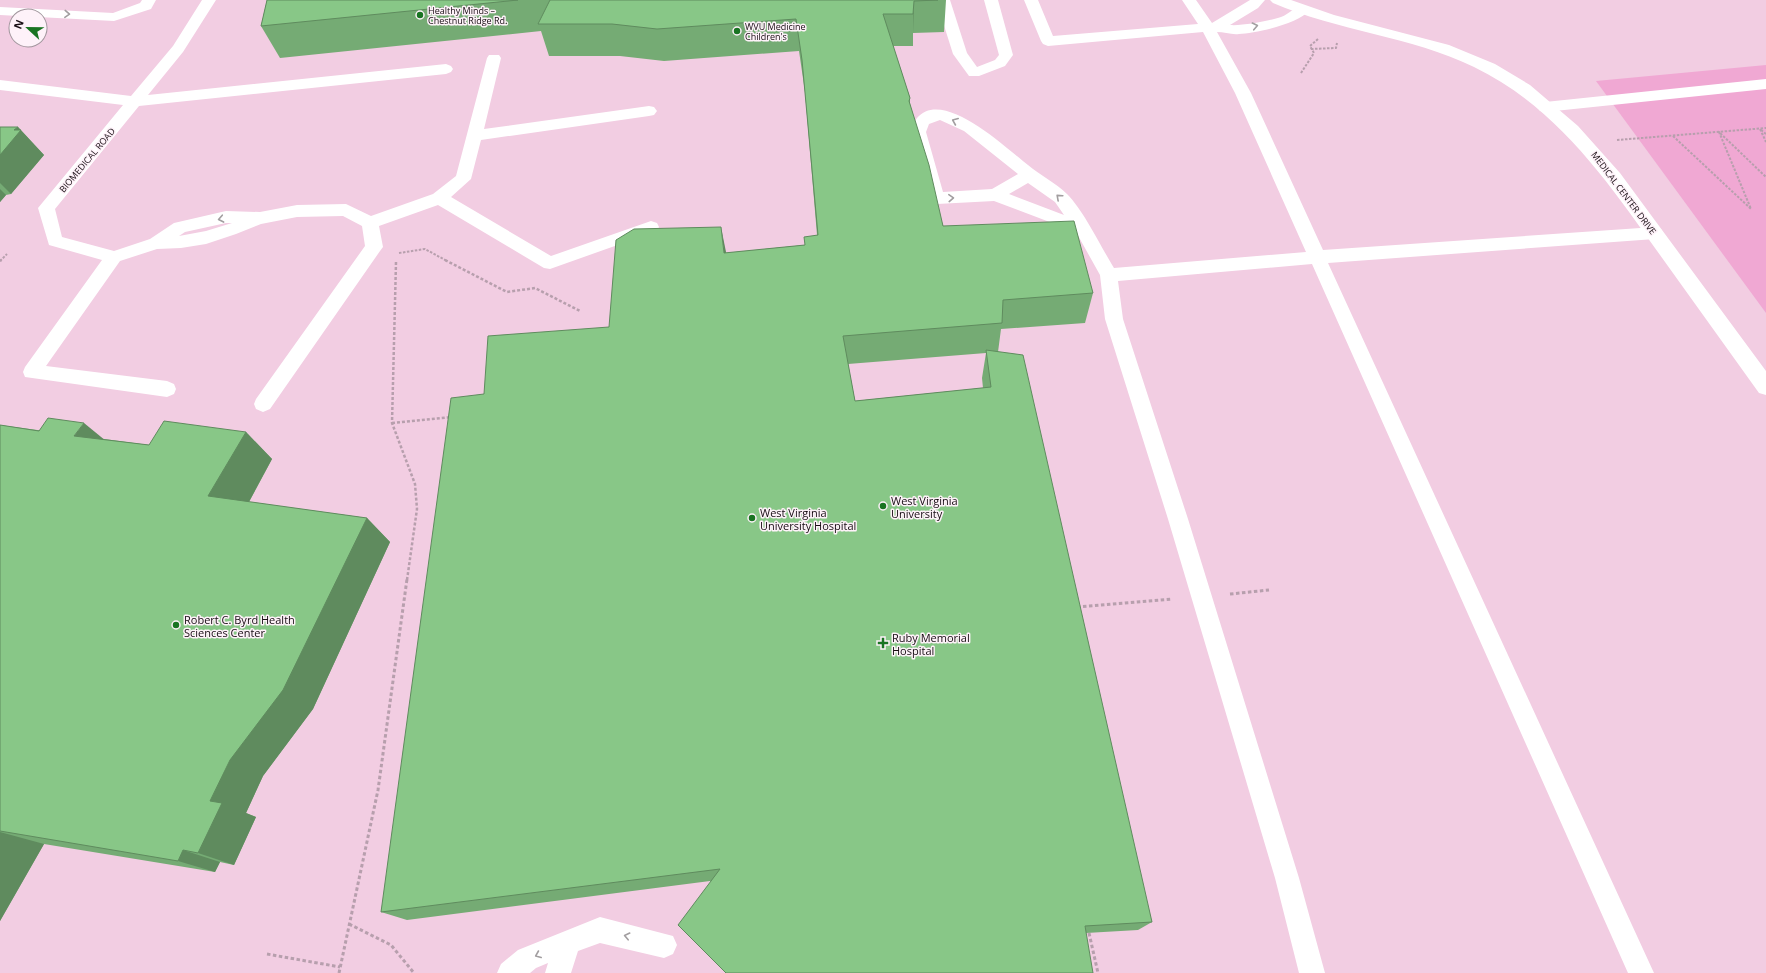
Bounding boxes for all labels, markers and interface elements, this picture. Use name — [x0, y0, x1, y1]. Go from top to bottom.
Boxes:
place label: Healthy Minds – Chestnut Ridge Rd. — [428, 4, 507, 27]
north arrow — [8, 8, 48, 48]
one-way arrow — [64, 10, 70, 19]
marker: Healthy Minds – Chestnut Ridge Rd. — [415, 10, 425, 20]
text: N — [10, 17, 27, 31]
place label: WVU Medicine Children's — [745, 20, 806, 43]
one-way arrow — [1252, 23, 1258, 31]
marker: WVU Medicine Children's — [732, 26, 742, 36]
one-way arrow — [951, 117, 958, 125]
street label: BIOMEDICAL ROAD — [56, 125, 118, 195]
street label: MEDICAL CENTER DRIVE — [1588, 149, 1660, 237]
one-way arrow — [948, 193, 954, 202]
one-way arrow — [1056, 195, 1064, 202]
one-way arrow — [218, 214, 224, 222]
place label: West Virginia University — [891, 493, 958, 521]
marker: West Virginia University — [878, 501, 888, 511]
place label: West Virginia University Hospital — [760, 505, 856, 533]
marker: West Virginia University Hospital — [747, 513, 757, 523]
place label: Robert C. Byrd Health Sciences Center — [184, 612, 295, 640]
marker: Robert C. Byrd Health Sciences Center — [171, 620, 181, 630]
place label: Ruby Memorial Hospital — [892, 630, 970, 658]
marker: Ruby Memorial Hospital — [877, 637, 889, 649]
one-way arrow — [623, 933, 630, 941]
one-way arrow — [534, 950, 541, 958]

